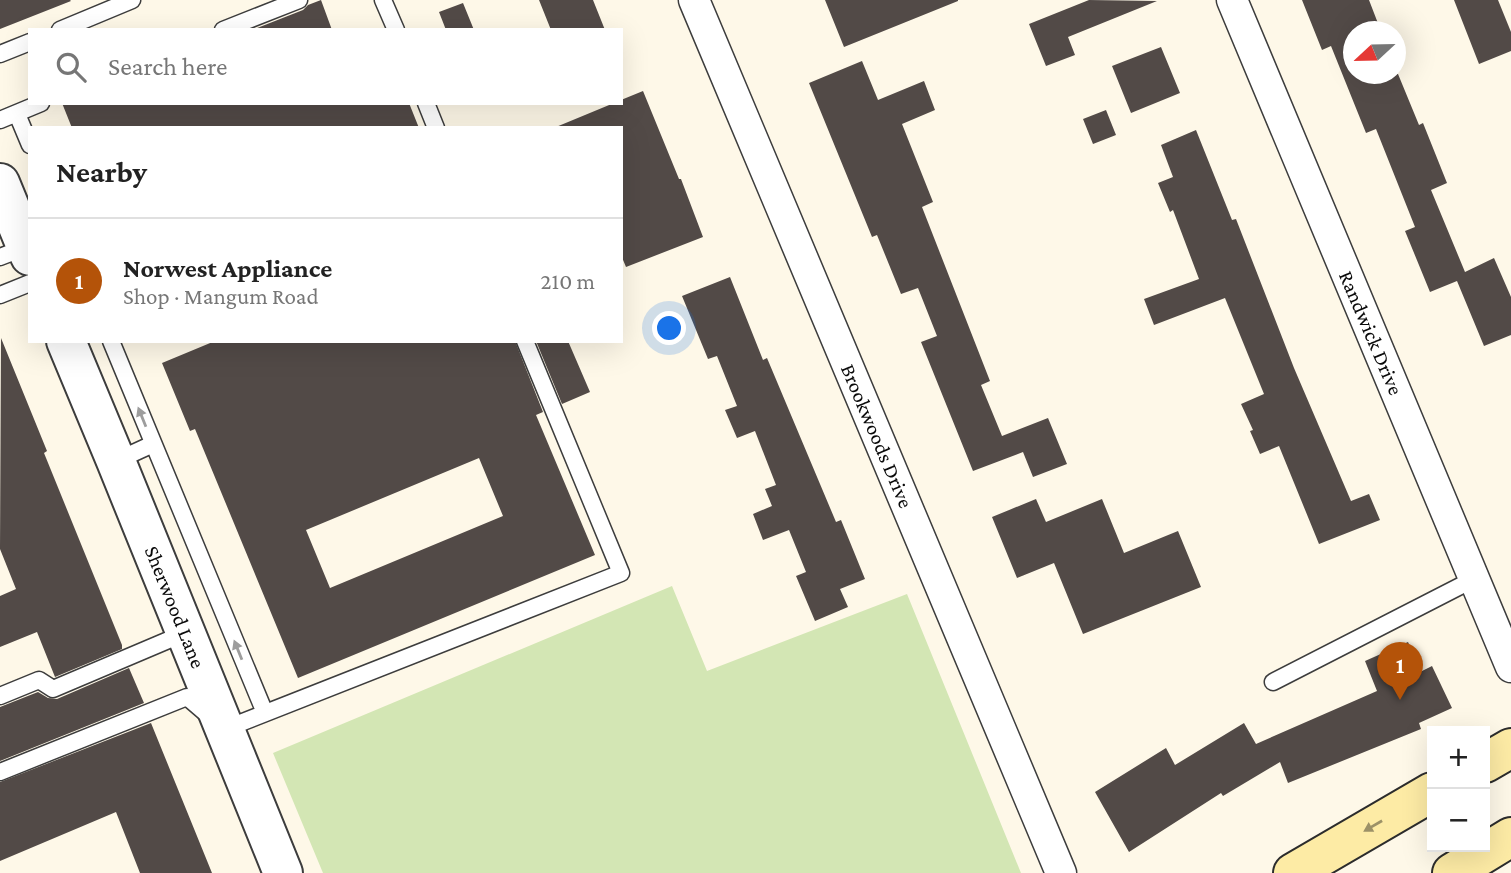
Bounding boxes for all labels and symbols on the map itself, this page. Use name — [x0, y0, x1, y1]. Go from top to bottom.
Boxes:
north arrow — [1343, 21, 1406, 84]
street label: Randwick Drive — [1334, 267, 1408, 399]
your location — [652, 311, 686, 345]
street label: Brookwoods Drive — [836, 360, 918, 512]
one-way arrow — [137, 407, 148, 428]
street label: Sherwood Lane — [140, 542, 210, 672]
one-way arrow — [233, 640, 244, 661]
pin: 1 — [1377, 642, 1423, 700]
one-way arrow — [1363, 820, 1383, 832]

